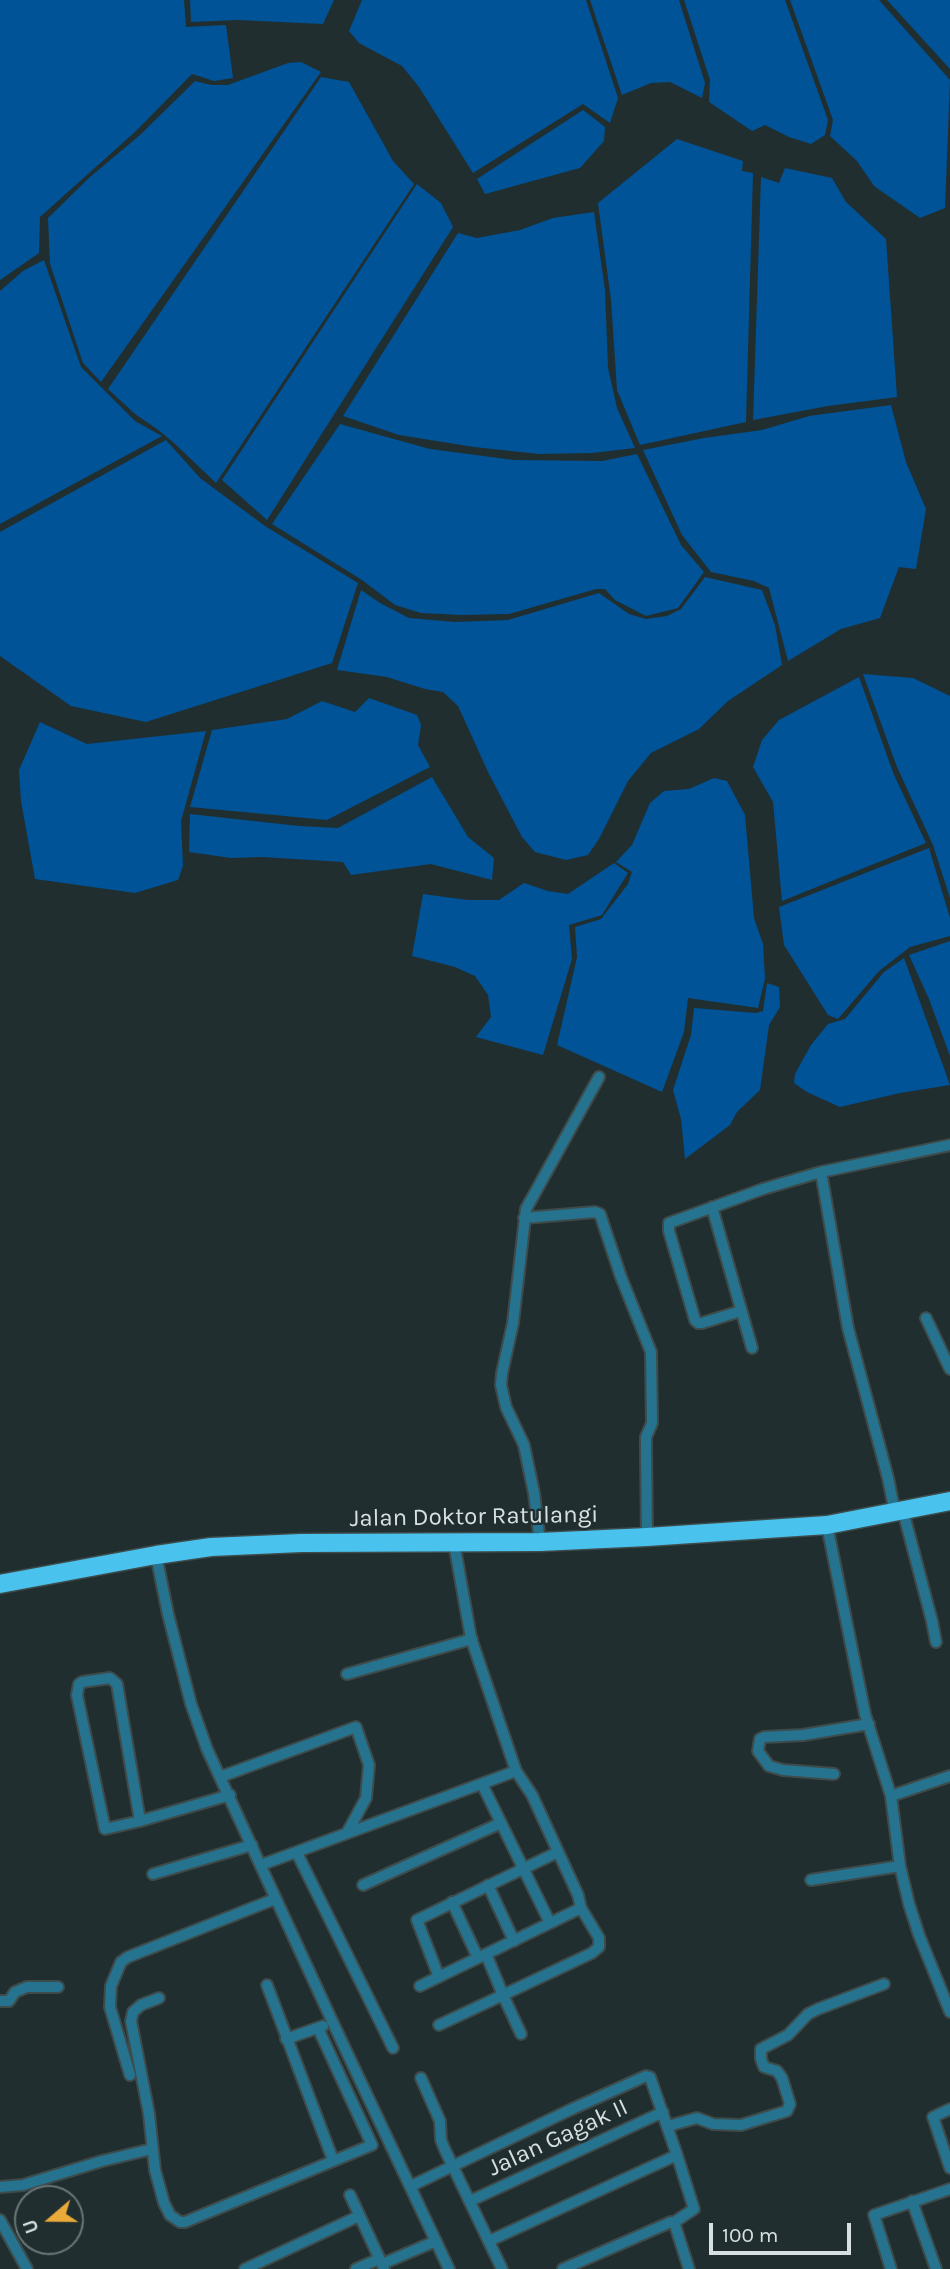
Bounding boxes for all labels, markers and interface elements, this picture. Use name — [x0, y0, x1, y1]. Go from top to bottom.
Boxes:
street label: Jalan Doktor Ratulangi — [349, 1500, 599, 1534]
street label: Jalan Gagak II — [483, 2093, 633, 2183]
north arrow — [14, 2185, 84, 2255]
scale bar — [712, 2210, 854, 2254]
text: U — [19, 2217, 44, 2236]
text: 100 m — [722, 2223, 779, 2247]

